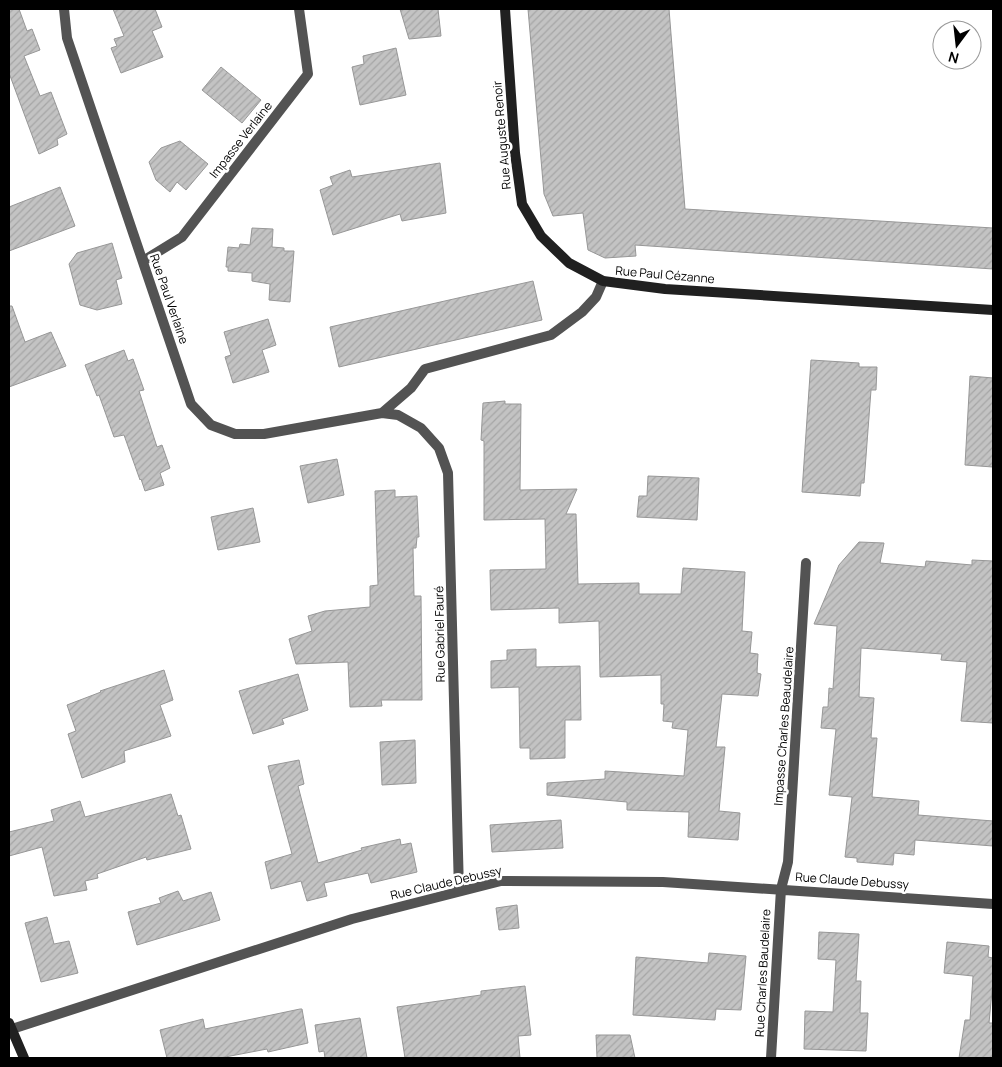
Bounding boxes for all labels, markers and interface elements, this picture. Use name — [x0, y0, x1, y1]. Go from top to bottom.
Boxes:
north arrow — [932, 20, 982, 70]
text: N — [946, 48, 961, 69]
street label: Rue Auguste Renoir — [488, 79, 515, 190]
street label: Impasse Verlaine — [205, 98, 276, 182]
street label: Rue Paul Verlaine — [146, 251, 193, 346]
street label: Rue Paul Cézanne — [615, 262, 715, 287]
street label: Rue Gabriel Fauré — [430, 586, 449, 682]
street label: Impasse Charles Beaudelaire — [769, 646, 798, 806]
street label: Rue Claude Debussy — [389, 861, 504, 904]
street label: Rue Claude Debussy — [795, 868, 910, 893]
street label: Rue Charles Baudelaire — [751, 909, 774, 1037]

